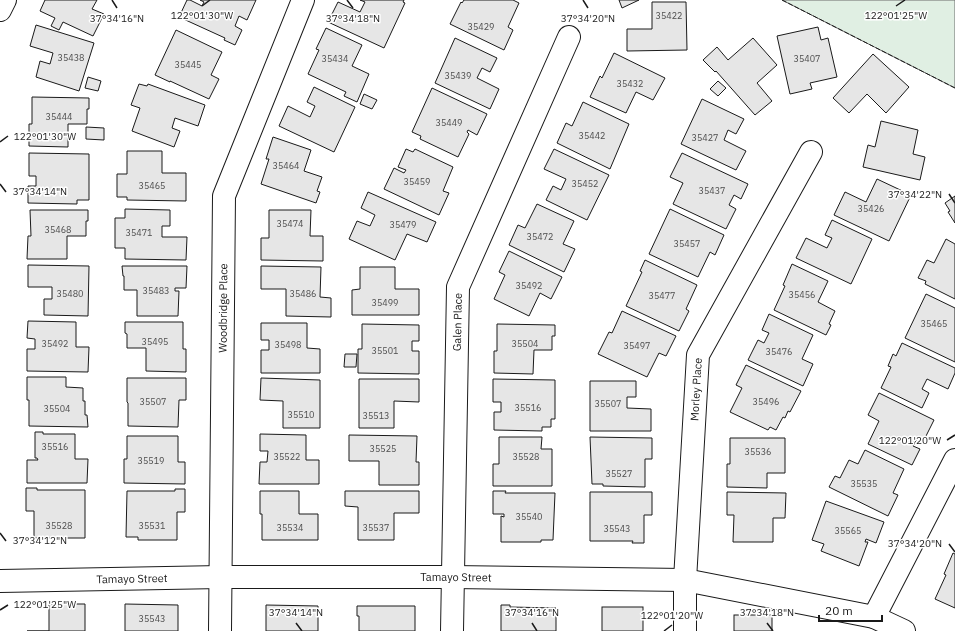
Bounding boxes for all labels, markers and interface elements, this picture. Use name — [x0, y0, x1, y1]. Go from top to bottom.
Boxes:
text: 122°01'30"W — [171, 9, 233, 22]
text: 122°01'25"W — [865, 9, 927, 22]
house number: 35422 — [655, 10, 683, 21]
text: 37°34'16"N — [90, 12, 144, 25]
text: 37°34'18"N — [326, 12, 380, 25]
text: 37°34'20"N — [561, 12, 615, 25]
house number: 35429 — [467, 21, 495, 32]
house number: 35438 — [57, 52, 85, 63]
house number: 35434 — [321, 53, 349, 64]
house number: 35407 — [793, 53, 821, 64]
house number: 35445 — [174, 59, 202, 70]
house number: 35439 — [444, 70, 472, 81]
house number: 35432 — [616, 78, 644, 89]
house number: 35444 — [45, 111, 73, 122]
house number: 35449 — [435, 117, 463, 128]
text: 122°01'30"W — [14, 130, 76, 143]
house number: 35442 — [578, 130, 606, 141]
house number: 35427 — [691, 132, 719, 143]
house number: 35464 — [272, 160, 300, 171]
house number: 35459 — [403, 176, 431, 187]
house number: 35452 — [571, 178, 599, 189]
house number: 35465 — [138, 180, 166, 191]
text: 37°34'14"N — [13, 185, 67, 198]
house number: 35437 — [698, 185, 726, 196]
text: 37°34'22"N — [888, 188, 942, 201]
house number: 35426 — [857, 203, 885, 214]
house number: 35474 — [276, 218, 304, 229]
house number: 35479 — [389, 219, 417, 230]
house number: 35468 — [44, 224, 72, 235]
house number: 35471 — [125, 227, 153, 238]
house number: 35472 — [526, 231, 554, 242]
house number: 35457 — [673, 238, 701, 249]
street label: Woodbridge Place — [216, 263, 230, 353]
house number: 35492 — [515, 280, 543, 291]
house number: 35483 — [142, 285, 170, 296]
house number: 35480 — [56, 288, 84, 299]
house number: 35486 — [289, 288, 317, 299]
house number: 35456 — [788, 289, 816, 300]
house number: 35477 — [648, 290, 676, 301]
street label: Galen Place — [450, 293, 465, 351]
house number: 35499 — [371, 297, 399, 308]
house number: 35465 — [920, 318, 948, 329]
house number: 35495 — [141, 336, 169, 347]
house number: 35492 — [41, 338, 69, 349]
house number: 35504 — [511, 338, 539, 349]
house number: 35498 — [274, 339, 302, 350]
house number: 35497 — [623, 340, 651, 351]
house number: 35501 — [371, 345, 399, 356]
house number: 35476 — [765, 346, 793, 357]
street label: Morley Place — [687, 357, 705, 421]
house number: 35507 — [139, 396, 167, 407]
house number: 35496 — [752, 396, 780, 407]
house number: 35507 — [594, 398, 622, 409]
house number: 35516 — [514, 402, 542, 413]
house number: 35504 — [43, 403, 71, 414]
house number: 35510 — [287, 409, 315, 420]
house number: 35513 — [362, 410, 390, 421]
text: 122°01'20"W — [879, 434, 941, 447]
house number: 35516 — [41, 441, 69, 452]
house number: 35525 — [369, 443, 397, 454]
house number: 35536 — [744, 446, 772, 457]
house number: 35522 — [273, 451, 301, 462]
house number: 35528 — [512, 451, 540, 462]
house number: 35519 — [137, 455, 165, 466]
house number: 35527 — [605, 468, 633, 479]
house number: 35535 — [850, 478, 878, 489]
house number: 35540 — [515, 511, 543, 522]
house number: 35528 — [45, 520, 73, 531]
house number: 35531 — [138, 520, 166, 531]
house number: 35534 — [276, 522, 304, 533]
house number: 35537 — [362, 522, 390, 533]
house number: 35543 — [603, 523, 631, 534]
house number: 35565 — [834, 525, 862, 536]
text: 37°34'12"N — [13, 534, 67, 547]
text: 37°34'20"N — [888, 537, 942, 550]
street label: Tamayo Street — [420, 570, 492, 585]
street label: Tamayo Street — [96, 571, 168, 586]
scale bar — [819, 597, 882, 623]
text: 122°01'25"W — [14, 598, 76, 611]
text: 20 m — [825, 603, 853, 618]
text: 37°34'14"N — [269, 606, 323, 619]
text: 37°34'16"N — [505, 606, 559, 619]
text: 37°34'18"N — [740, 606, 794, 619]
text: 122°01'20"W — [641, 609, 703, 622]
house number: 35543 — [138, 613, 166, 624]

